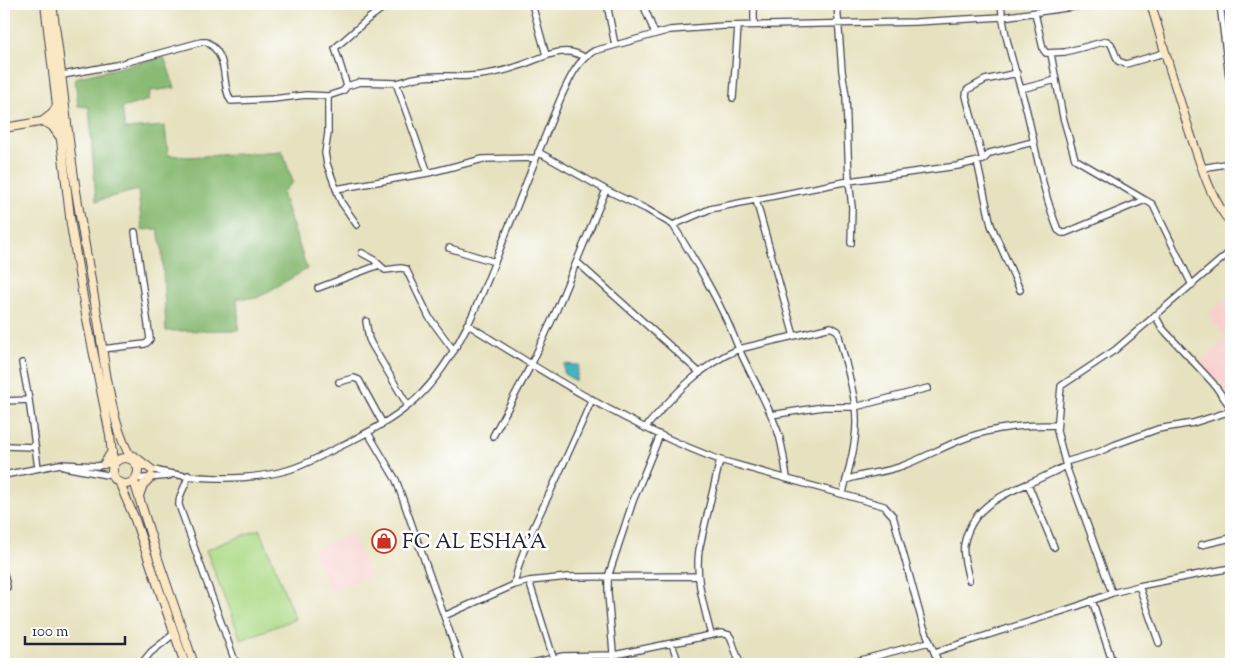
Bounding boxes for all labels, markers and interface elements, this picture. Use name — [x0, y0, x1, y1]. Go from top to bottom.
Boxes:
shop icon: FC AL ESHA’A — [371, 528, 397, 554]
place label: FC AL ESHA’A — [402, 528, 547, 558]
scale bar — [25, 613, 125, 645]
text: 100 m — [32, 622, 69, 643]

